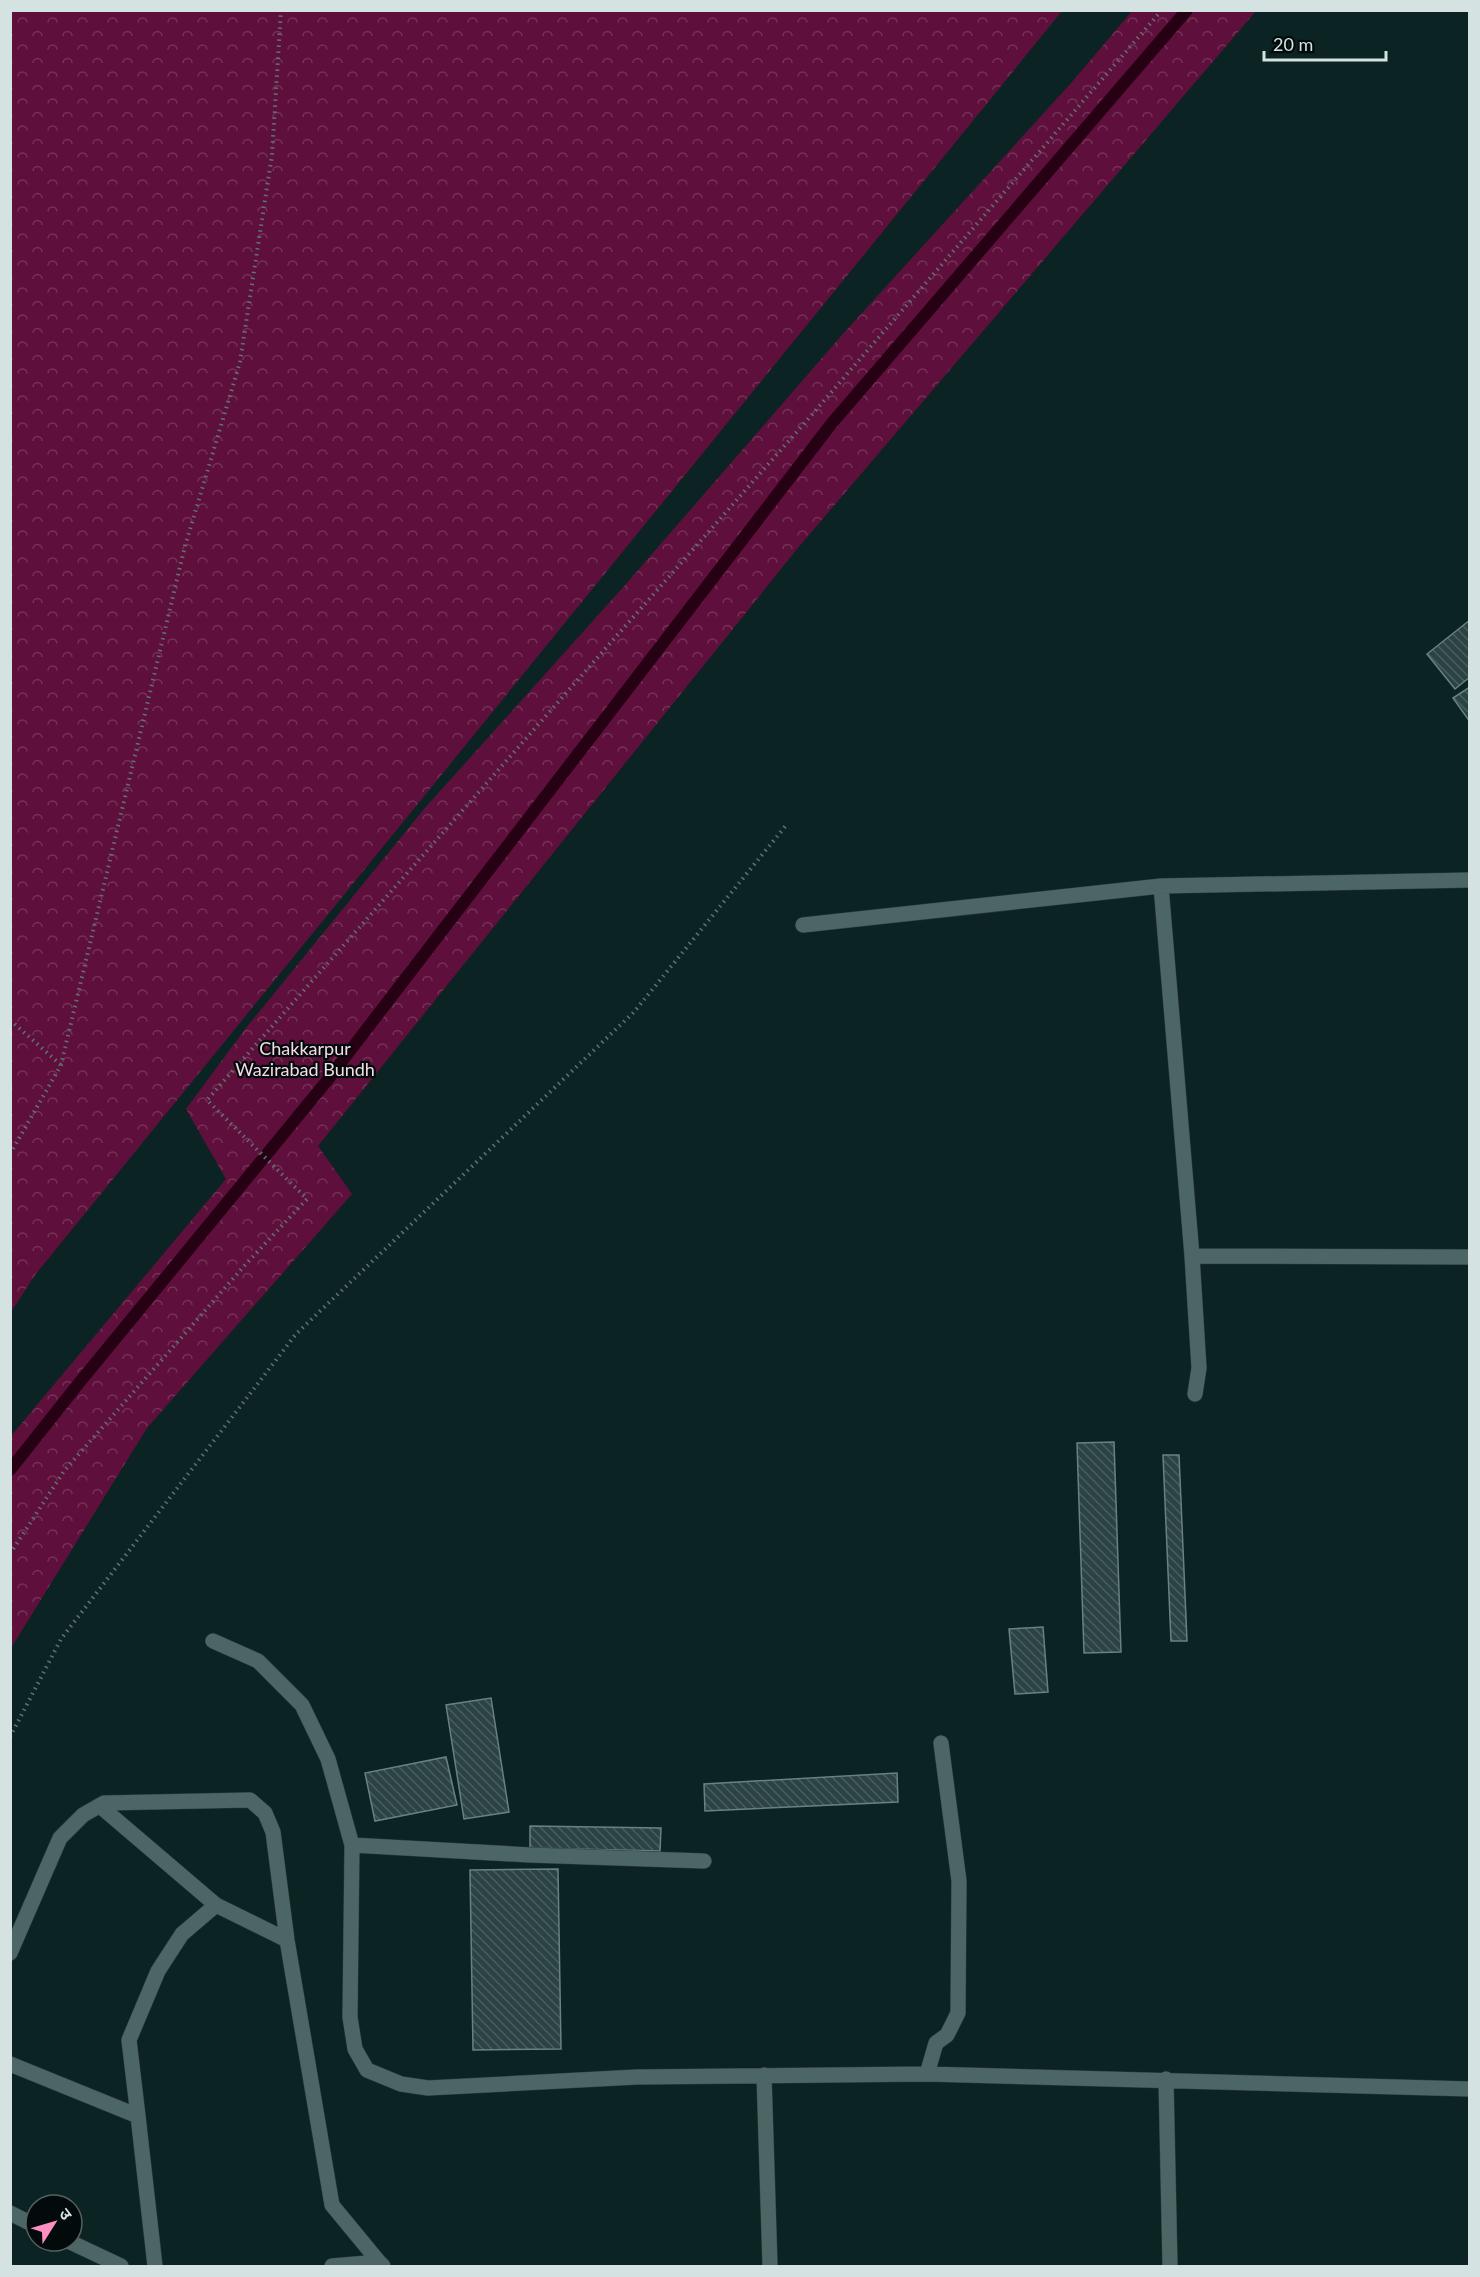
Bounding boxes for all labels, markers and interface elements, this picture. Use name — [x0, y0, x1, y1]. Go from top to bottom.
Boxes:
scale bar — [1264, 24, 1386, 62]
text: 20 m — [1273, 33, 1313, 55]
park label: Chakkarpur Wazirabad Bundh — [235, 1037, 375, 1080]
north arrow — [24, 2193, 84, 2253]
text: उ — [56, 2204, 77, 2224]

